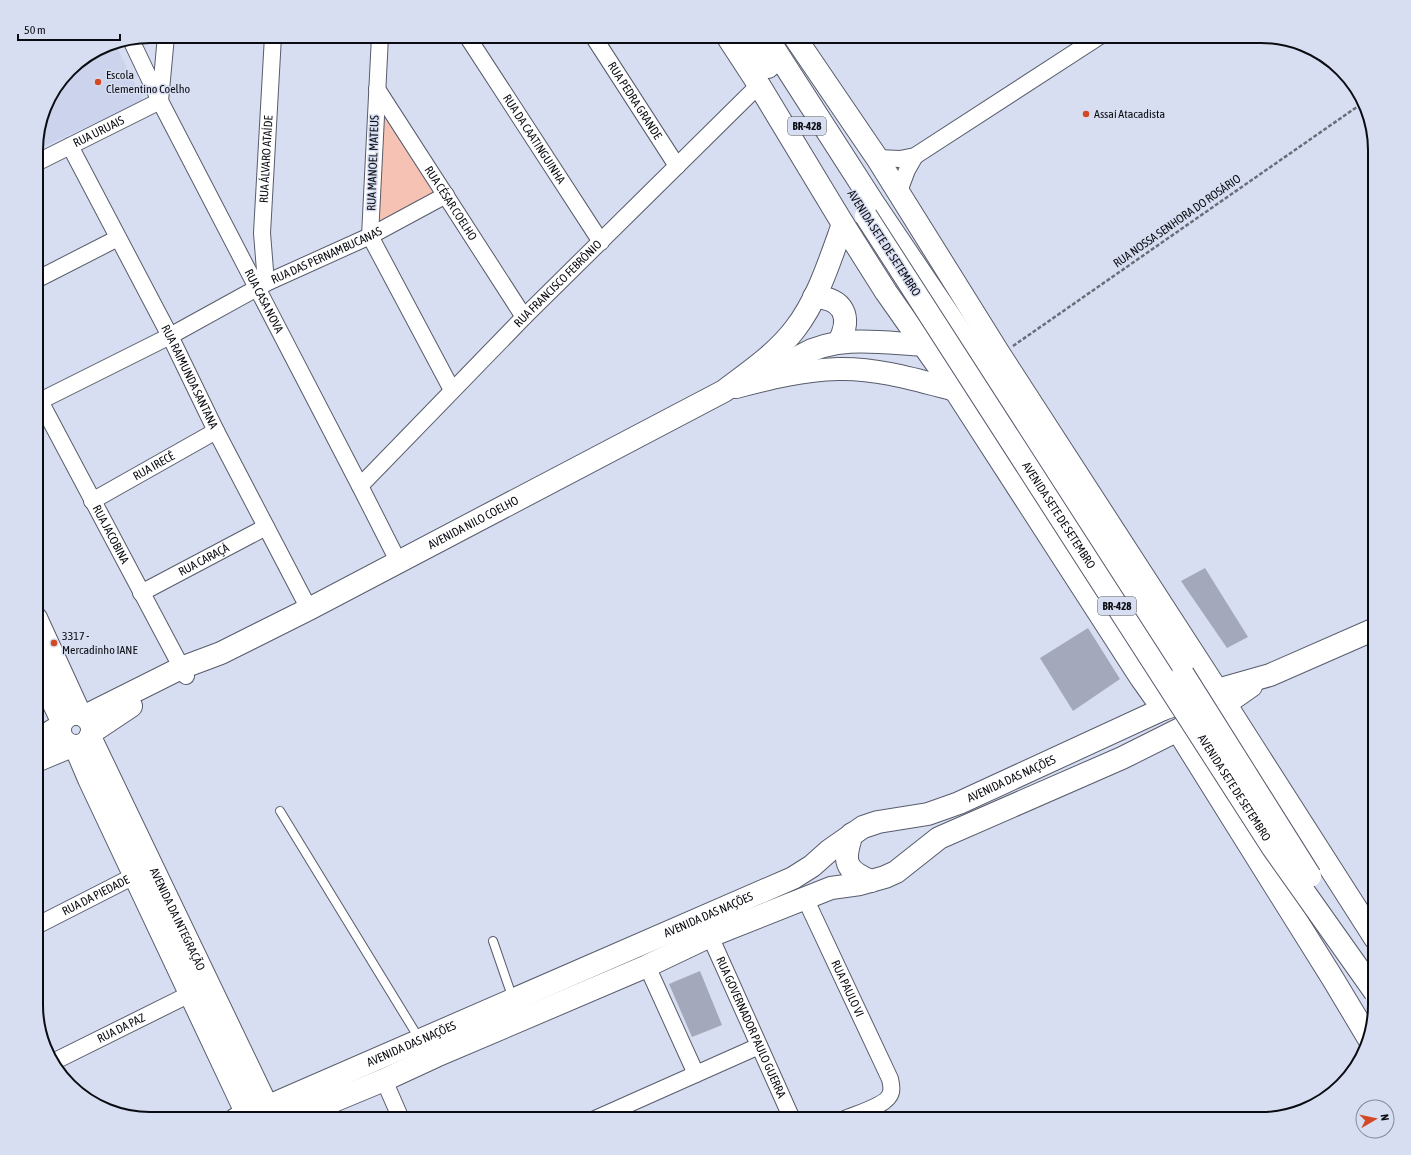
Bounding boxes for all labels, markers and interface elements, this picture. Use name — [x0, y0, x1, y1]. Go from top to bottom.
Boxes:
scale bar — [18, 16, 120, 42]
text: 50 m — [24, 23, 46, 37]
street label: RUA PEDRA GRANDE — [605, 59, 665, 142]
place label: Escola Clementino Coelho — [106, 68, 191, 96]
marker: Escola Clementino Coelho — [93, 77, 103, 87]
street label: RUA DA CAATINGUINHA — [500, 92, 568, 186]
place label: Assaí Atacadista — [1094, 107, 1165, 121]
marker: Assaí Atacadista — [1081, 109, 1091, 119]
street label: RUA URUAIS — [71, 113, 126, 150]
street label: RUA ÁLVARO ATAÍDE — [257, 115, 276, 203]
street label: RUA MANOEL MATEUS — [364, 115, 382, 211]
road number: BR-428 — [788, 117, 826, 135]
street label: RUA CÉSAR COELHO — [422, 163, 480, 243]
street label: RUA NOSSA SENHORA DO ROSÁRIO — [1111, 172, 1243, 270]
street label: AVENIDA SETE DE SETEMBRO — [844, 187, 924, 299]
street label: RUA DAS PERNAMBUCANAS — [269, 224, 384, 287]
street label: RUA FRANCISCO FEBRÔNIO — [511, 237, 605, 330]
street label: RUA CASA NOVA — [242, 267, 286, 335]
street label: RUA RAIMUNDA SANTANA — [158, 322, 221, 431]
street label: RUA IRECÊ — [131, 449, 177, 483]
street label: AVENIDA SETE DE SETEMBRO — [1019, 459, 1098, 571]
street label: AVENIDA NILO COELHO — [426, 493, 521, 552]
street label: RUA JACOBINA — [90, 503, 132, 566]
street label: RUA CARAÇÁ — [176, 541, 232, 579]
road number: BR-428 — [1098, 597, 1136, 615]
place label: 3317 - Mercadinho IANE — [62, 629, 138, 657]
marker: 3317 - Mercadinho IANE — [49, 638, 59, 648]
street label: AVENIDA SETE DE SETEMBRO — [1195, 732, 1274, 844]
street label: AVENIDA DAS NAÇÕES — [965, 752, 1058, 805]
street label: AVENIDA DA INTEGRAÇÃO — [147, 865, 208, 973]
street label: RUA DA PIEDADE — [60, 873, 132, 918]
street label: AVENIDA DAS NAÇÕES — [662, 889, 755, 940]
street label: RUA GOVERNADOR PAULO GUERRA — [713, 954, 789, 1100]
street label: RUA PAULO VI — [828, 958, 867, 1019]
street label: RUA DA PAZ — [95, 1010, 148, 1046]
street label: AVENIDA DAS NAÇÕES — [365, 1018, 458, 1069]
north arrow — [1355, 1099, 1395, 1139]
text: N — [1378, 1113, 1391, 1122]

